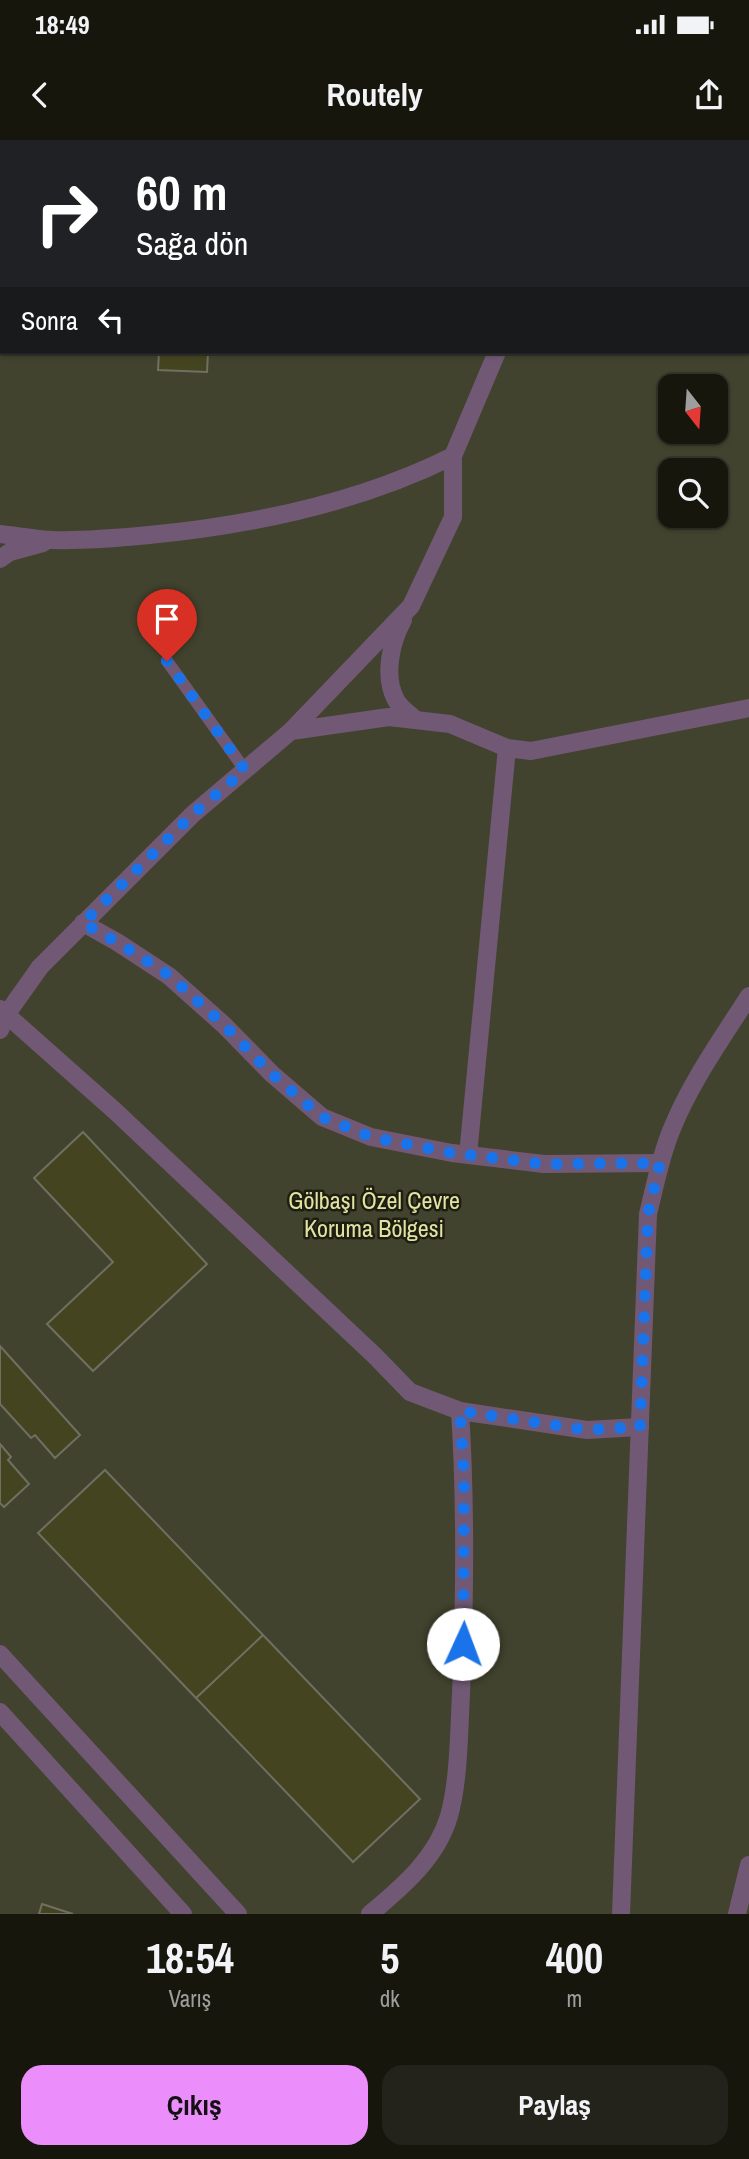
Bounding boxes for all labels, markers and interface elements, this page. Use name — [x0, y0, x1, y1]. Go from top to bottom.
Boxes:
text: 18:49 — [35, 7, 90, 42]
text: Routely — [326, 73, 423, 116]
icon: back — [21, 76, 59, 114]
icon: share — [690, 76, 728, 114]
text: 60 m — [136, 159, 228, 225]
icon: right — [21, 168, 112, 259]
text: Sağa dön — [136, 222, 248, 265]
icon: left — [92, 301, 130, 339]
text: Sonra — [21, 303, 78, 338]
north arrow — [658, 374, 728, 444]
map controls — [658, 374, 728, 528]
button: search — [658, 458, 728, 528]
pin — [137, 589, 197, 661]
icon: arrive — [148, 600, 186, 638]
park label: Gölbaşı Özel Çevre Koruma Bölgesi — [288, 1184, 460, 1244]
position arrow — [426, 1607, 500, 1681]
text: 18:54 — [146, 1930, 234, 1986]
text: 5 — [380, 1930, 399, 1986]
text: 400 — [546, 1930, 603, 1986]
text: Varış — [169, 1983, 211, 2014]
text: dk — [380, 1983, 400, 2014]
text: m — [567, 1983, 582, 2014]
button: Çıkış — [21, 2065, 368, 2145]
button: Paylaş — [382, 2065, 728, 2145]

